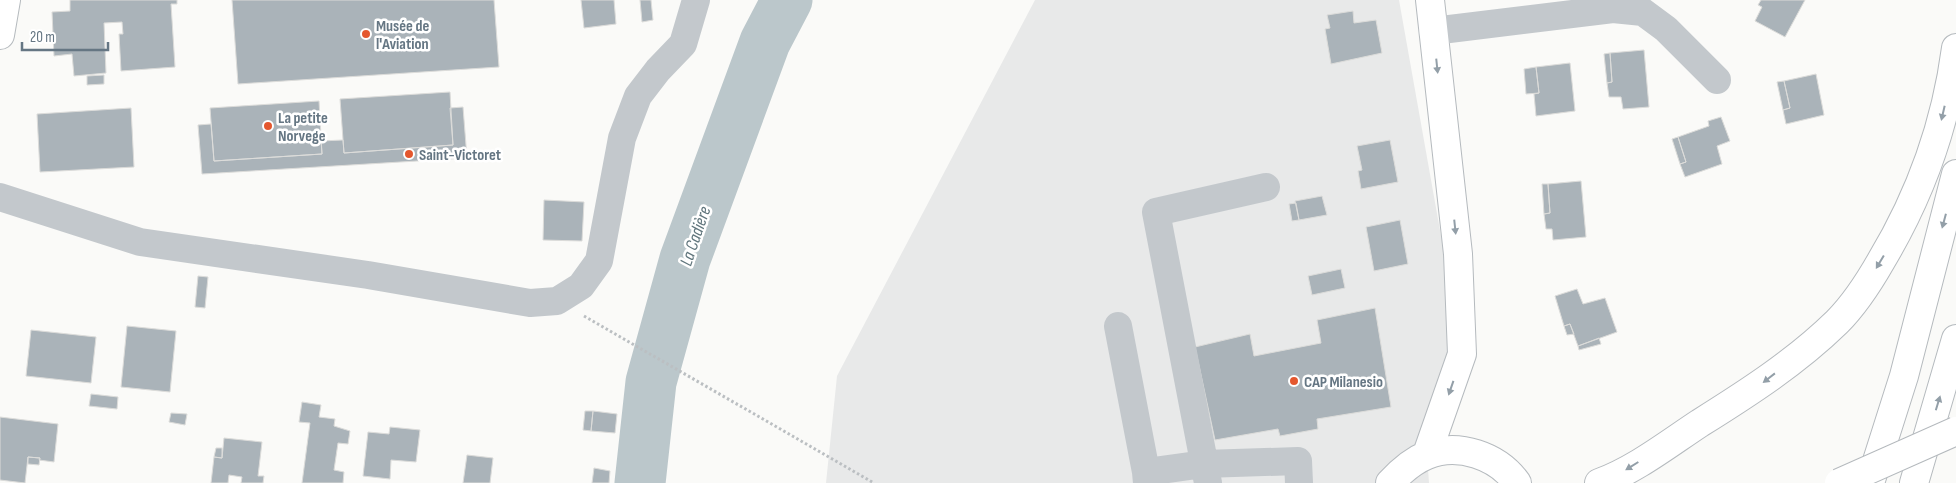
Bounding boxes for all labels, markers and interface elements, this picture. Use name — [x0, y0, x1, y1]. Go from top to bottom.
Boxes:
place label: Musée de l'Aviation — [376, 17, 429, 54]
scale bar — [22, 20, 109, 52]
text: 20 m — [30, 28, 55, 47]
marker: Musée de l'Aviation — [360, 28, 372, 40]
one-way arrow — [1433, 58, 1441, 74]
one-way arrow — [1939, 106, 1947, 121]
place label: La petite Norvege — [278, 109, 328, 146]
marker: La petite Norvege — [262, 120, 274, 132]
place label: Saint-Victoret — [419, 146, 501, 165]
marker: Saint-Victoret — [403, 148, 415, 160]
water label: La Cadière — [676, 204, 715, 269]
one-way arrow — [1940, 214, 1948, 229]
one-way arrow — [1451, 220, 1459, 236]
one-way arrow — [1876, 256, 1885, 269]
place label: CAP Milanesio — [1304, 373, 1383, 392]
one-way arrow — [1763, 373, 1776, 384]
marker: CAP Milanesio — [1288, 375, 1300, 387]
one-way arrow — [1447, 380, 1454, 395]
one-way arrow — [1934, 395, 1942, 410]
one-way arrow — [1626, 462, 1639, 471]

